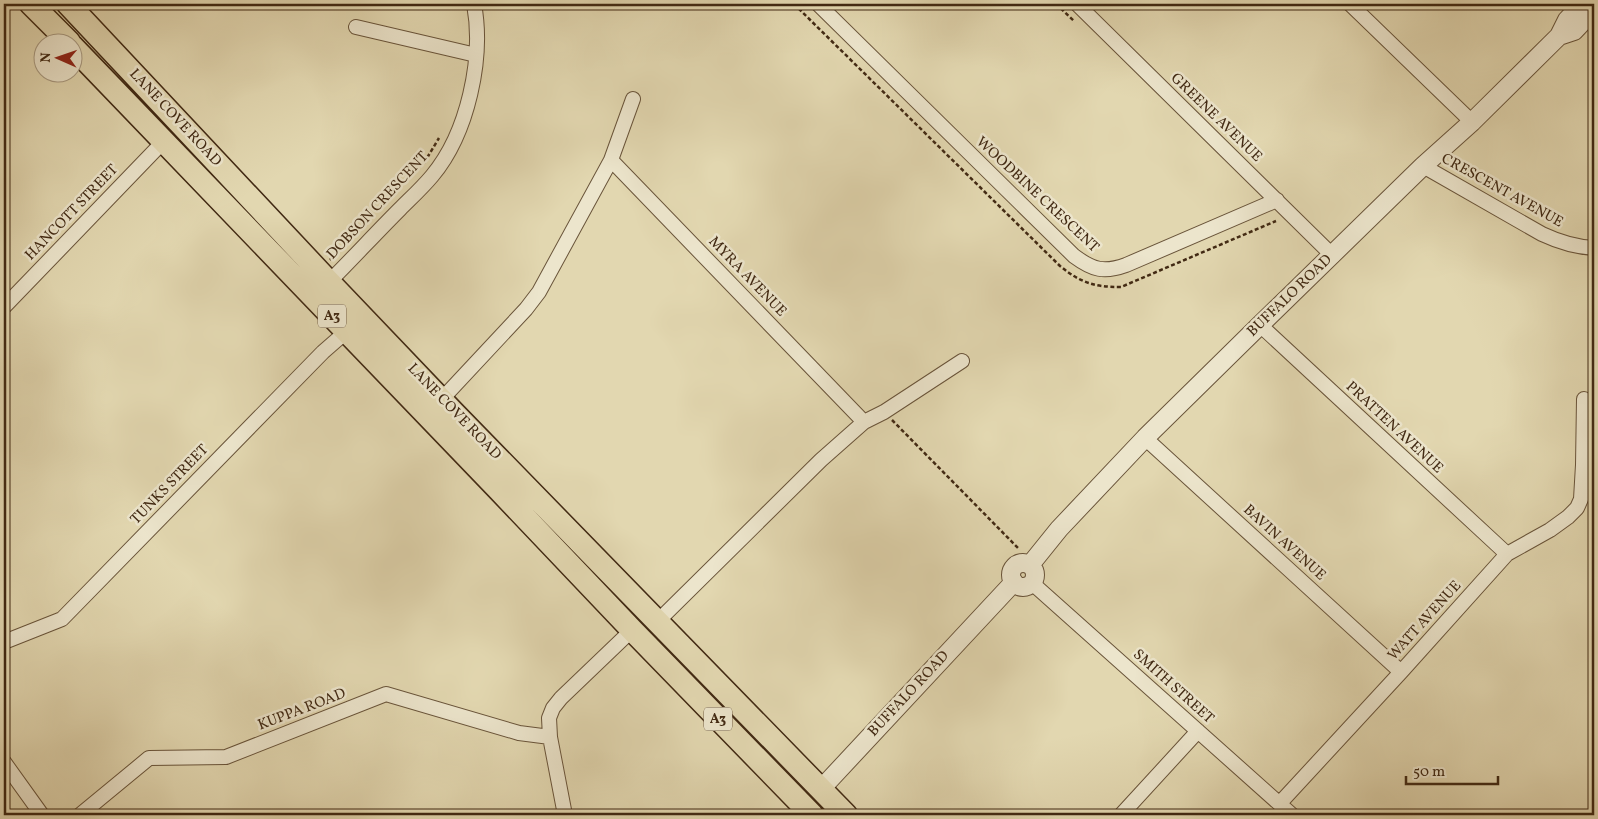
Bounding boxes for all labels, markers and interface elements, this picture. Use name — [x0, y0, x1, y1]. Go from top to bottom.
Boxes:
north arrow — [32, 32, 82, 82]
text: N — [37, 52, 56, 63]
street label: LANE COVE ROAD — [124, 64, 226, 172]
street label: GREENE AVENUE — [1165, 69, 1267, 167]
street label: WOODBINE CRESCENT — [971, 132, 1103, 258]
street label: DOBSON CRESCENT — [322, 147, 434, 265]
street label: CRESCENT AVENUE — [1437, 149, 1567, 233]
street label: HANCOTT STREET — [21, 160, 124, 266]
street label: MYRA AVENUE — [703, 232, 791, 322]
street label: BUFFALO ROAD — [1243, 250, 1337, 342]
road number: A3 — [318, 304, 346, 328]
street label: LANE COVE ROAD — [402, 359, 506, 465]
street label: PRATTEN AVENUE — [1341, 377, 1447, 479]
street label: TUNKS STREET — [126, 440, 214, 530]
street label: BAVIN AVENUE — [1238, 500, 1330, 586]
street label: WATT AVENUE — [1383, 576, 1467, 666]
street label: SMITH STREET — [1128, 645, 1218, 729]
street label: BUFFALO ROAD — [864, 646, 954, 742]
street label: KUPPA ROAD — [255, 684, 349, 736]
road number: A3 — [704, 708, 732, 731]
scale bar — [1406, 754, 1498, 786]
text: 50 m — [1413, 762, 1445, 783]

